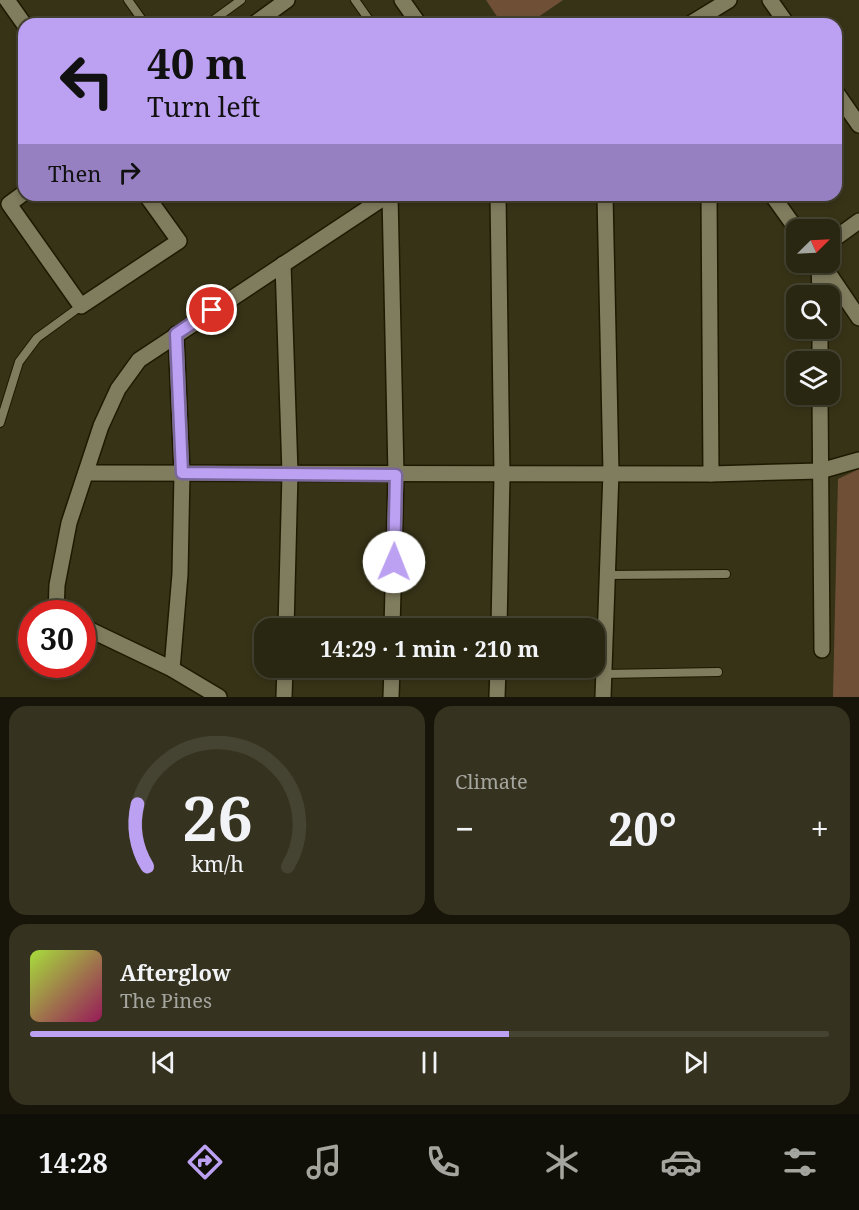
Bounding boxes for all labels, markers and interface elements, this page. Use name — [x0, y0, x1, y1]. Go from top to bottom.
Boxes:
text: 40 m — [147, 34, 247, 91]
icon: left — [48, 42, 126, 120]
text: Turn left — [147, 88, 260, 125]
icon: right — [113, 156, 146, 189]
text: Then — [48, 158, 101, 188]
north arrow — [786, 219, 840, 273]
map controls — [786, 219, 840, 405]
pin — [186, 284, 237, 335]
button: search — [786, 285, 840, 339]
icon: arrive — [195, 293, 228, 326]
button: layers — [786, 351, 840, 405]
position arrow — [362, 530, 426, 594]
speed limit sign: 30 — [18, 600, 96, 678]
text: 14:29 · 1 min · 210 m — [320, 633, 539, 663]
text: Climate — [455, 768, 528, 795]
text: 26 — [182, 774, 252, 859]
text: 20° — [608, 798, 677, 859]
text: − — [455, 806, 474, 851]
text: + — [811, 806, 829, 851]
text: km/h — [191, 850, 244, 879]
text: Afterglow — [120, 957, 231, 987]
text: The Pines — [120, 987, 212, 1014]
icon: previous — [147, 1046, 180, 1079]
icon: pause — [413, 1046, 446, 1079]
icon: next — [679, 1046, 712, 1079]
icon: directions — [184, 1141, 226, 1183]
icon: music — [303, 1141, 345, 1183]
icon: phone — [422, 1141, 464, 1183]
icon: climate — [541, 1141, 583, 1183]
icon: car — [660, 1141, 702, 1183]
icon: filters — [779, 1141, 821, 1183]
text: 14:28 — [38, 1144, 108, 1181]

